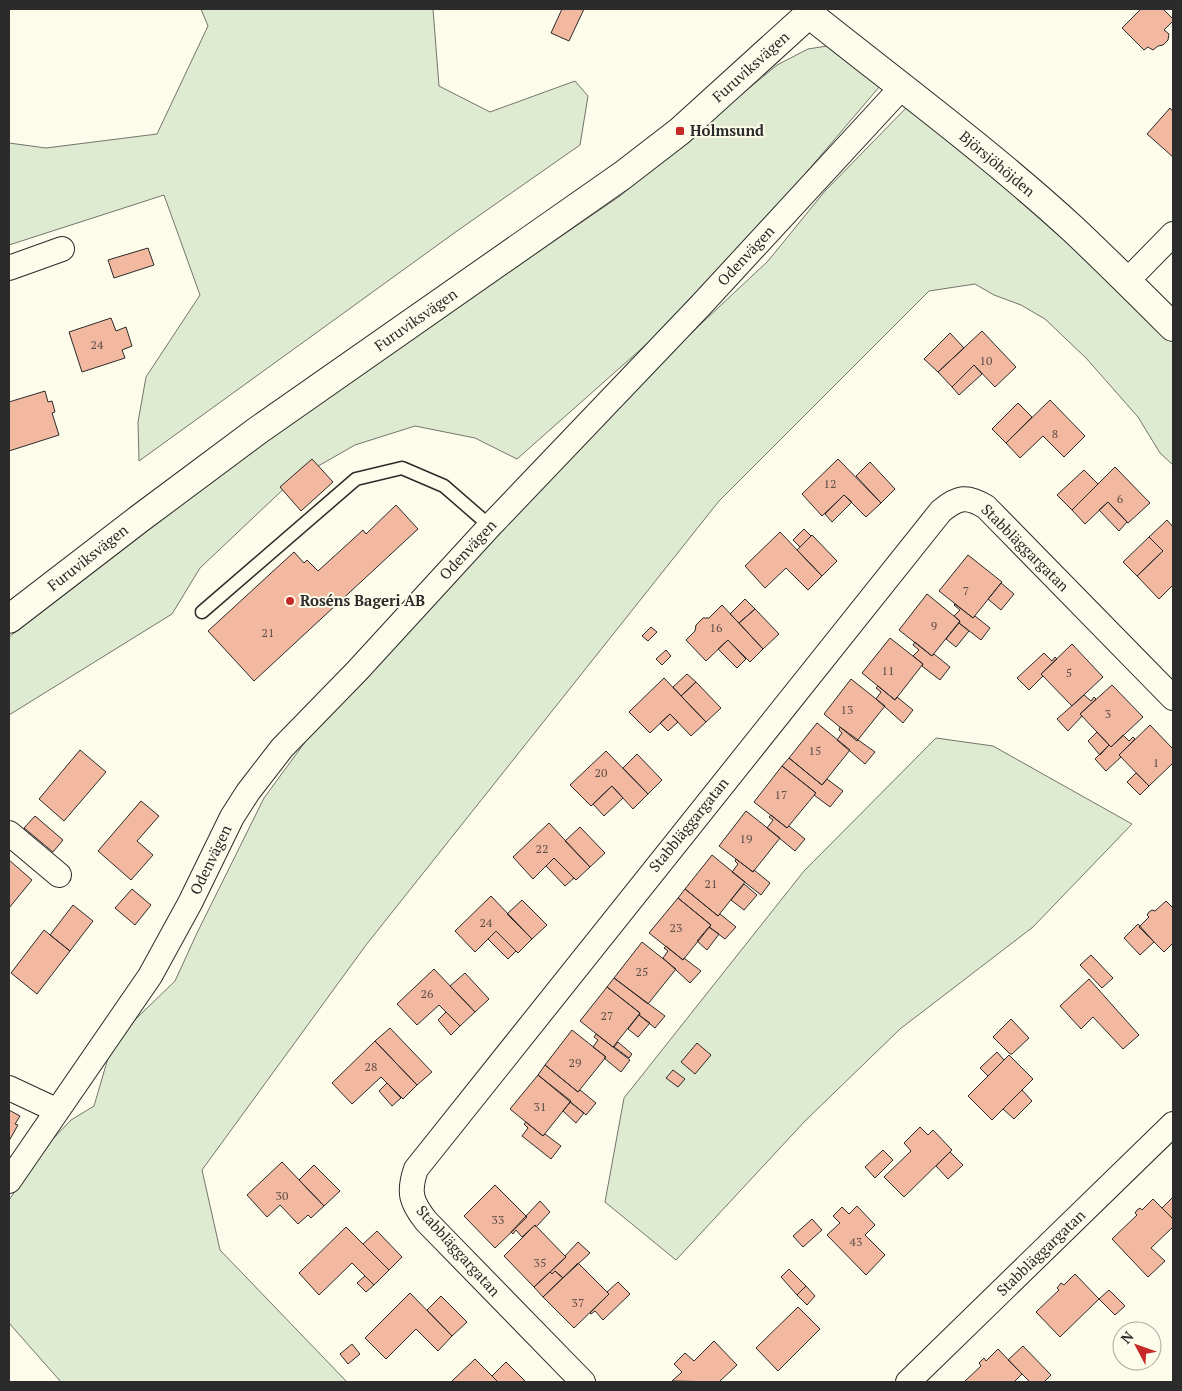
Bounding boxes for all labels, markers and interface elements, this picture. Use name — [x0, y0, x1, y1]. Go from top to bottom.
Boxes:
street label: Furuviksvägen — [708, 26, 793, 106]
place label: Holmsund — [690, 120, 764, 140]
marker: Holmsund — [674, 125, 686, 137]
street label: Björsjöhöjden — [956, 126, 1040, 201]
street label: Odenvägen — [712, 221, 778, 290]
street label: Furuviksvägen — [370, 283, 461, 355]
house number: 24 — [91, 337, 104, 352]
house number: 10 — [980, 353, 992, 368]
house number: 8 — [1052, 426, 1058, 441]
house number: 12 — [824, 476, 836, 491]
house number: 6 — [1117, 491, 1124, 506]
street label: Stabbläggargatan — [978, 499, 1074, 596]
street label: Odenvägen — [434, 515, 500, 584]
street label: Furuviksvägen — [43, 519, 132, 595]
house number: 7 — [963, 583, 969, 598]
place label: Roséns Bageri AB — [300, 590, 425, 610]
marker: Roséns Bageri AB — [284, 595, 296, 607]
house number: 9 — [931, 618, 937, 633]
house number: 16 — [710, 620, 723, 635]
house number: 21 — [262, 625, 274, 640]
house number: 11 — [882, 663, 894, 678]
house number: 5 — [1066, 665, 1072, 680]
house number: 13 — [841, 702, 853, 717]
house number: 3 — [1105, 706, 1111, 721]
house number: 15 — [809, 743, 821, 758]
house number: 1 — [1153, 755, 1159, 770]
house number: 20 — [595, 765, 607, 780]
street label: Stabbläggargatan — [644, 773, 733, 876]
house number: 17 — [775, 787, 787, 802]
street label: Odenvägen — [185, 821, 236, 898]
house number: 19 — [740, 831, 752, 846]
house number: 22 — [536, 841, 548, 856]
house number: 21 — [705, 876, 717, 891]
house number: 24 — [480, 915, 493, 930]
house number: 23 — [670, 920, 682, 935]
house number: 25 — [636, 964, 648, 979]
house number: 26 — [421, 986, 434, 1001]
house number: 27 — [601, 1008, 613, 1023]
house number: 29 — [569, 1055, 581, 1070]
house number: 28 — [365, 1059, 377, 1074]
house number: 31 — [534, 1099, 546, 1114]
house number: 30 — [276, 1188, 288, 1203]
street label: Stabbläggargatan — [412, 1200, 505, 1300]
street label: Stabbläggargatan — [992, 1205, 1089, 1300]
house number: 33 — [492, 1212, 504, 1227]
house number: 43 — [850, 1234, 862, 1249]
house number: 35 — [534, 1255, 546, 1270]
house number: 37 — [572, 1295, 584, 1310]
north arrow — [1112, 1321, 1162, 1371]
text: N — [1116, 1327, 1138, 1347]

